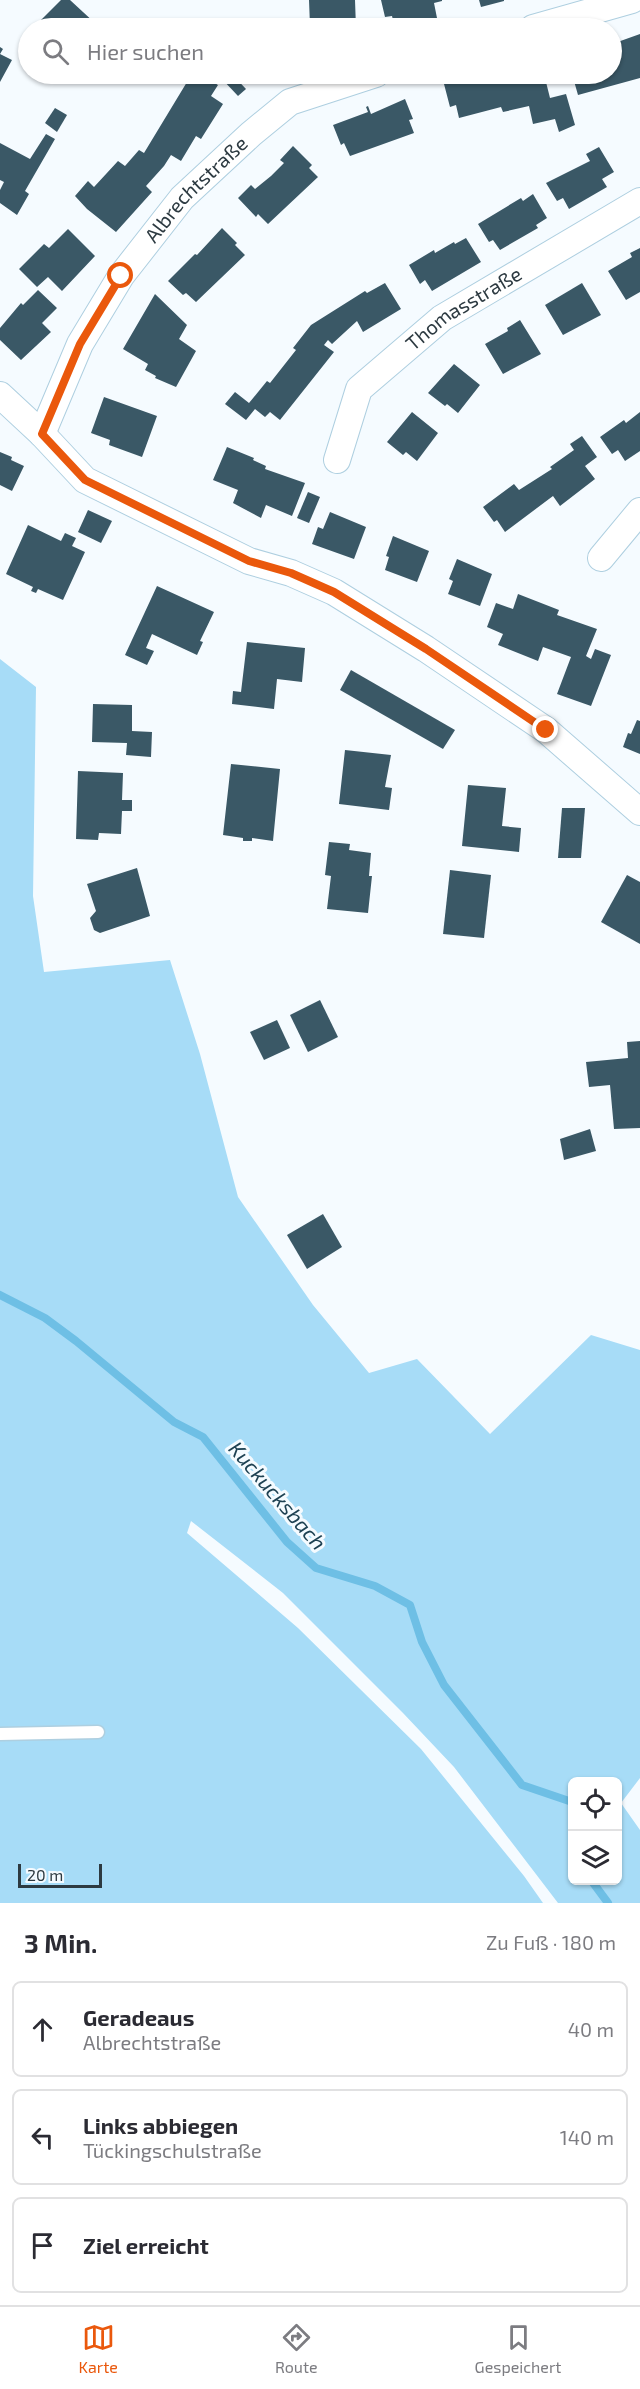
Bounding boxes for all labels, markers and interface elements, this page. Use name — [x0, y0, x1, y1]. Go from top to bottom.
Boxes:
search box — [18, 18, 622, 84]
icon: search — [39, 35, 72, 68]
text: Hier suchen — [87, 38, 204, 64]
street label: Albrechtstraße — [139, 131, 252, 247]
street label: Thomasstraße — [400, 261, 526, 355]
route start — [107, 262, 133, 288]
route end — [532, 716, 558, 742]
water label: Kuckucksbach — [224, 1436, 332, 1554]
map controls — [568, 1777, 622, 1885]
button: locate — [568, 1777, 622, 1831]
button: layers — [568, 1831, 622, 1885]
scale bar — [18, 1861, 102, 1888]
text: 20 m — [27, 1865, 63, 1884]
text: 3 Min. — [24, 1927, 97, 1958]
text: Zu Fuß · 180 m — [486, 1930, 616, 1954]
text: Geradeaus — [83, 2004, 194, 2030]
icon: ahead — [26, 2013, 59, 2046]
text: 40 m — [568, 2017, 614, 2041]
text: Albrechtstraße — [83, 2030, 221, 2054]
text: Links abbiegen — [83, 2112, 238, 2138]
icon: left — [26, 2121, 59, 2154]
text: 140 m — [560, 2125, 614, 2149]
text: Tückingschulstraße — [83, 2138, 262, 2162]
icon: arrive — [26, 2229, 59, 2262]
text: Ziel erreicht — [83, 2232, 209, 2258]
tab: Karte — [79, 2321, 118, 2376]
tab: Route — [275, 2321, 318, 2376]
tab: Gespeichert — [475, 2321, 561, 2376]

